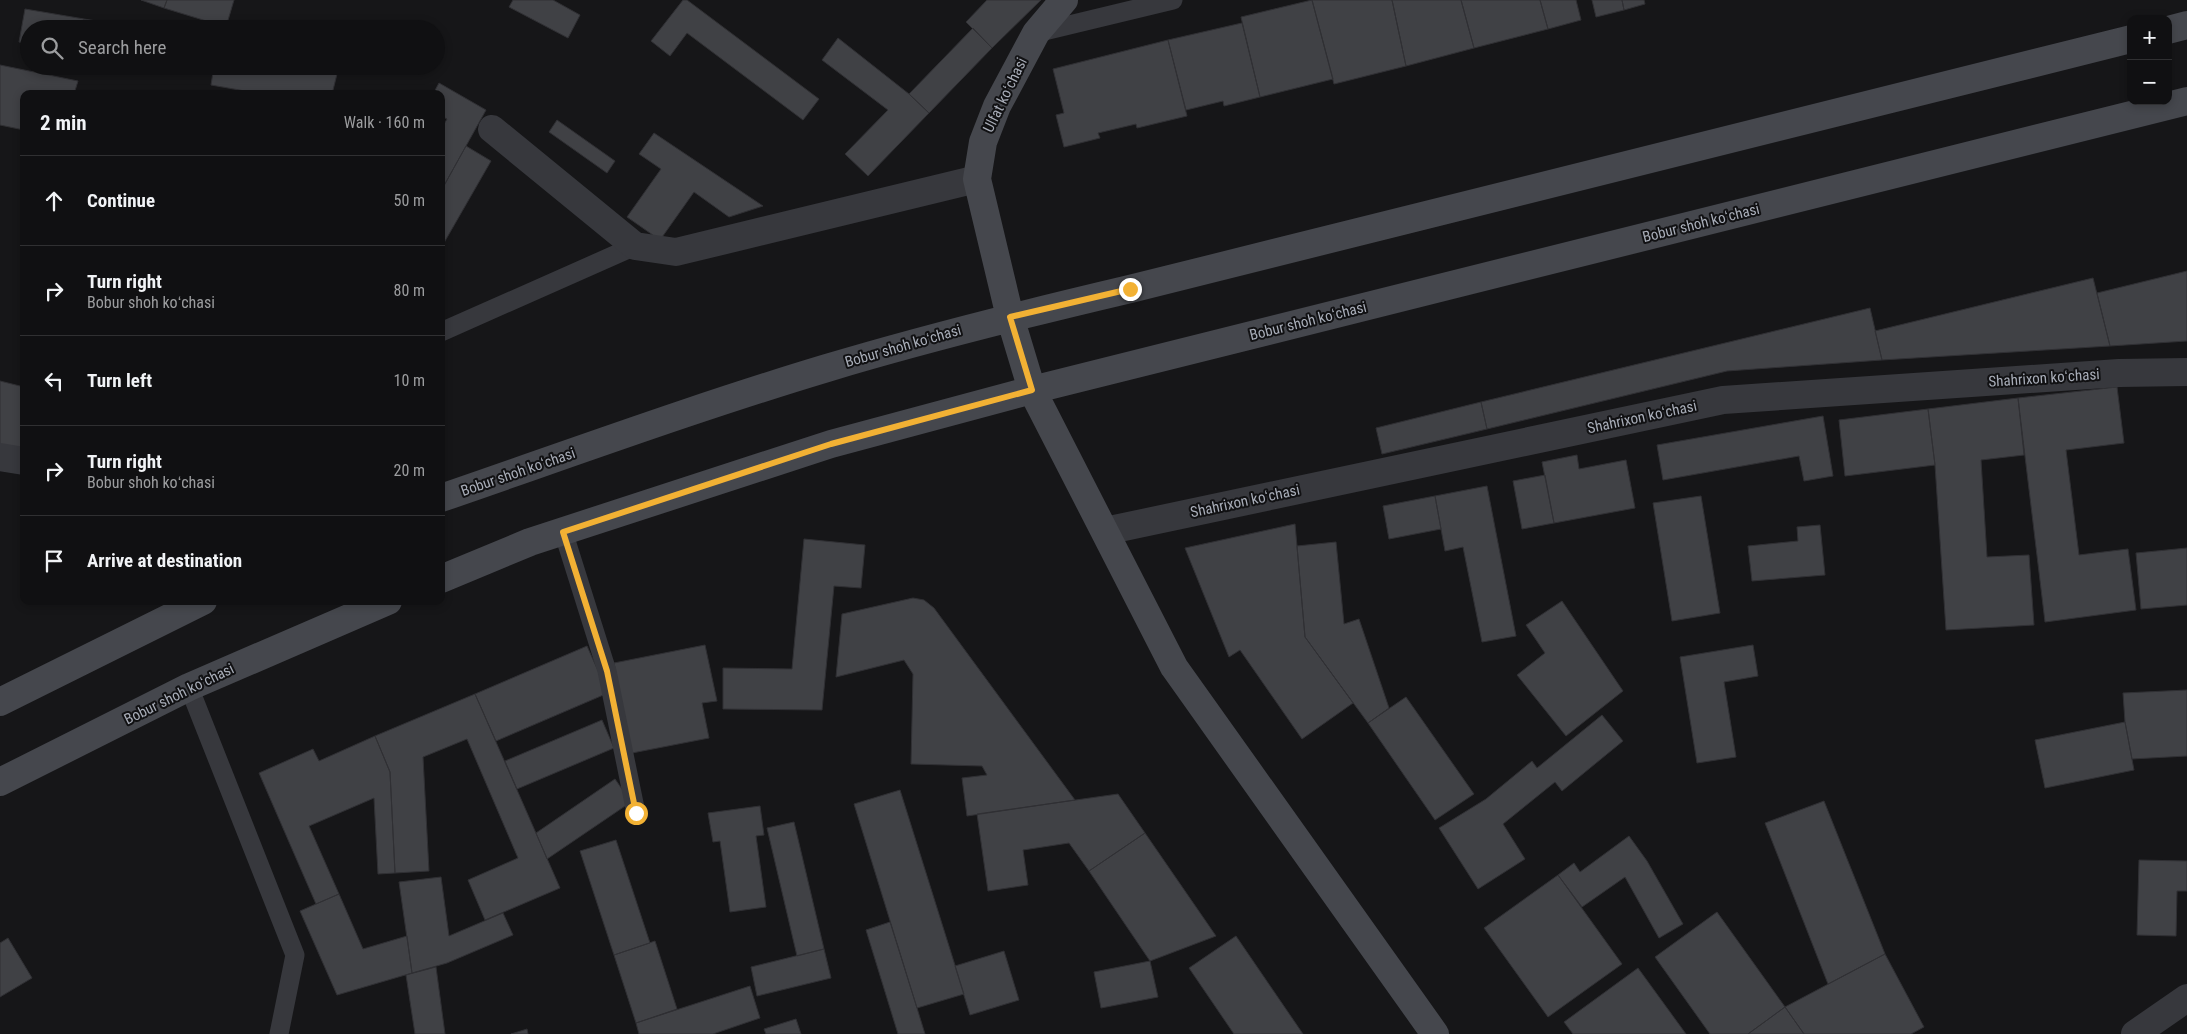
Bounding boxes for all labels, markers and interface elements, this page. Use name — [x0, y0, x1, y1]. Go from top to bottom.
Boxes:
map controls — [2127, 15, 2172, 105]
button: + — [2127, 15, 2172, 60]
search box — [20, 20, 445, 75]
icon: search — [38, 34, 66, 62]
text: Search here — [78, 36, 166, 59]
street label: Ulfat koʻchasi — [979, 55, 1031, 135]
button: − — [2127, 60, 2172, 105]
text: 2 min — [40, 111, 87, 135]
text: Walk · 160 m — [344, 113, 425, 132]
icon: ahead — [40, 187, 68, 215]
text: Continue — [87, 189, 155, 212]
text: 50 m — [393, 191, 425, 210]
street label: Bobur shoh koʻchasi — [1641, 200, 1761, 246]
text: Turn right — [87, 270, 162, 293]
icon: right — [40, 277, 68, 305]
route end — [1119, 278, 1142, 301]
text: 80 m — [393, 281, 425, 300]
text: Bobur shoh koʻchasi — [87, 293, 215, 312]
street label: Bobur shoh koʻchasi — [1248, 298, 1368, 344]
street label: Bobur shoh koʻchasi — [843, 321, 963, 371]
street label: Shahrixon koʻchasi — [1988, 365, 2100, 391]
icon: left — [40, 367, 68, 395]
text: Turn left — [87, 369, 152, 392]
text: 10 m — [393, 371, 425, 390]
street label: Shahrixon koʻchasi — [1586, 397, 1698, 437]
street label: Bobur shoh koʻchasi — [458, 444, 578, 500]
text: Turn right — [87, 450, 162, 473]
icon: right — [40, 457, 68, 485]
text: 20 m — [393, 461, 425, 480]
text: Bobur shoh koʻchasi — [87, 473, 215, 492]
street label: Shahrixon koʻchasi — [1189, 481, 1301, 521]
icon: arrive — [40, 547, 68, 575]
text: Arrive at destination — [87, 549, 242, 572]
street label: Bobur shoh koʻchasi — [121, 660, 237, 728]
route start — [625, 802, 648, 825]

